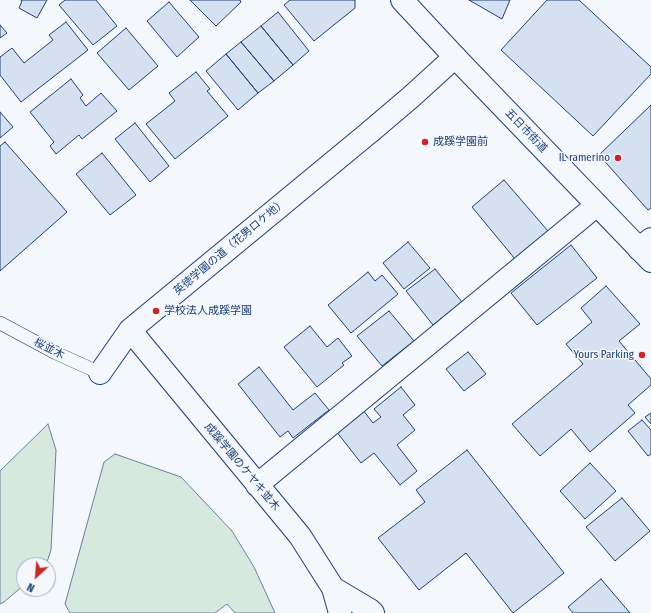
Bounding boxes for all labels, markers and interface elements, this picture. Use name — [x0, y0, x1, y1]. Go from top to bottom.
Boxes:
street label: 五日市街道 — [502, 107, 550, 155]
place label: 成蹊学園前 — [433, 135, 488, 149]
marker: 成蹊学園前 — [420, 137, 430, 147]
place label: IL ramerino — [559, 151, 610, 165]
marker: IL ramerino — [613, 153, 623, 163]
street label: 英徳学園の道（花男ロケ地） — [171, 196, 289, 298]
place label: 学校法人成蹊学園 — [164, 304, 252, 318]
marker: 学校法人成蹊学園 — [151, 306, 161, 316]
street label: 桜並木 — [31, 336, 67, 362]
place label: Yours Parking — [573, 348, 634, 362]
marker: Yours Parking — [637, 350, 647, 360]
street label: 成蹊学園のケヤキ並木 — [202, 421, 282, 513]
north arrow — [16, 557, 56, 597]
text: N — [25, 580, 37, 595]

